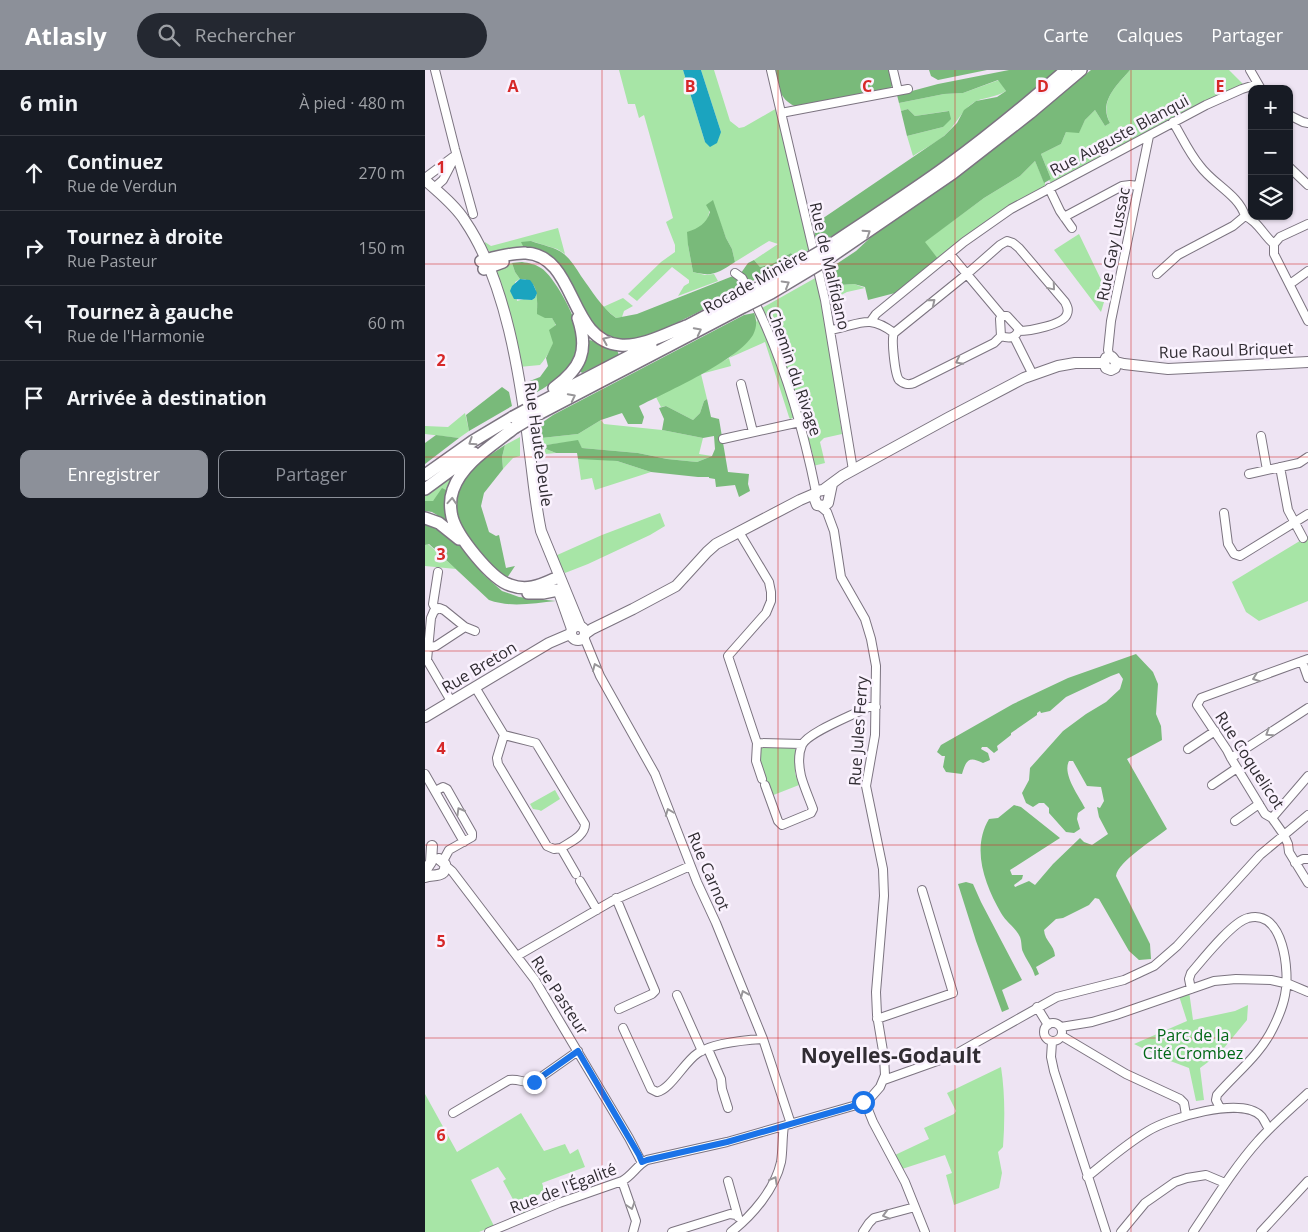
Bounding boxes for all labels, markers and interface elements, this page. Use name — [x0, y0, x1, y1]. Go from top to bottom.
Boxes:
search box — [137, 13, 487, 58]
text: Atlasly — [25, 19, 107, 52]
icon: search — [155, 21, 183, 49]
text: Rechercher — [195, 22, 295, 48]
text: Carte — [1043, 23, 1089, 47]
text: Calques — [1117, 23, 1183, 47]
text: Partager — [1211, 23, 1283, 47]
text: A — [507, 75, 519, 97]
text: B — [685, 75, 695, 97]
text: C — [862, 75, 872, 97]
text: D — [1037, 75, 1049, 97]
text: E — [1216, 75, 1225, 97]
map controls — [1248, 85, 1293, 220]
button: + — [1248, 85, 1293, 130]
text: 6 min — [20, 89, 78, 117]
street label: Rue Auguste Blanqui — [1046, 89, 1192, 181]
text: À pied · 480 m — [299, 92, 405, 114]
button: − — [1248, 130, 1293, 175]
text: Continuez — [67, 149, 163, 175]
text: 1 — [436, 156, 446, 178]
icon: ahead — [20, 159, 48, 187]
text: 270 m — [359, 162, 405, 184]
text: Rue de Verdun — [67, 175, 177, 197]
button: layers — [1248, 175, 1293, 220]
street label: Rue Gay Lussac — [1091, 185, 1135, 303]
street label: Rue de Malfidano — [805, 200, 855, 332]
text: Tournez à droite — [67, 224, 223, 250]
one-way arrow — [861, 230, 870, 239]
icon: right — [20, 234, 48, 262]
text: 150 m — [359, 237, 405, 259]
street label: Rocade Minière — [699, 243, 811, 319]
text: Rue Pasteur — [67, 250, 157, 272]
one-way arrow — [781, 281, 790, 291]
one-way arrow — [1047, 281, 1056, 290]
text: Tournez à gauche — [67, 299, 233, 325]
one-way arrow — [926, 299, 935, 308]
street label: Chemin du Rivage — [763, 305, 827, 439]
icon: left — [20, 309, 48, 337]
text: 60 m — [368, 312, 405, 334]
text: Rue de l'Harmonie — [67, 325, 205, 347]
one-way arrow — [693, 327, 702, 337]
one-way arrow — [603, 337, 612, 347]
street label: Rue Raoul Briquet — [1158, 337, 1294, 363]
text: 2 — [436, 349, 446, 371]
one-way arrow — [956, 354, 965, 364]
street label: Rue Haute Deule — [519, 380, 559, 508]
icon: arrive — [20, 384, 48, 412]
text: Arrivée à destination — [67, 385, 267, 411]
one-way arrow — [567, 393, 576, 403]
one-way arrow — [468, 436, 477, 445]
button: Enregistrer — [20, 450, 208, 498]
button: Partager — [218, 450, 405, 498]
one-way arrow — [446, 497, 457, 505]
text: 3 — [436, 543, 446, 565]
street label: Rue Breton — [437, 636, 521, 698]
one-way arrow — [591, 663, 602, 672]
one-way arrow — [1252, 672, 1261, 682]
street label: Rue Jules Ferry — [843, 674, 873, 787]
street label: Rue Coquelicot — [1210, 707, 1290, 813]
one-way arrow — [1266, 727, 1275, 737]
text: 4 — [436, 737, 446, 759]
one-way arrow — [456, 808, 466, 817]
one-way arrow — [665, 808, 675, 817]
street label: Rue Carnot — [683, 828, 736, 914]
text: 5 — [436, 930, 446, 952]
street label: Rue Pasteur — [526, 951, 594, 1039]
one-way arrow — [740, 990, 751, 999]
park label: Parc de la Cité Crombez — [1143, 1024, 1243, 1064]
district label: Noyelles-Godault — [801, 1041, 981, 1069]
route end — [523, 1071, 546, 1094]
route start — [852, 1091, 875, 1114]
text: 6 — [436, 1124, 446, 1146]
street label: Rue de l'Égalité — [507, 1158, 619, 1218]
one-way arrow — [767, 1176, 777, 1185]
one-way arrow — [626, 1202, 636, 1210]
one-way arrow — [882, 1209, 890, 1219]

